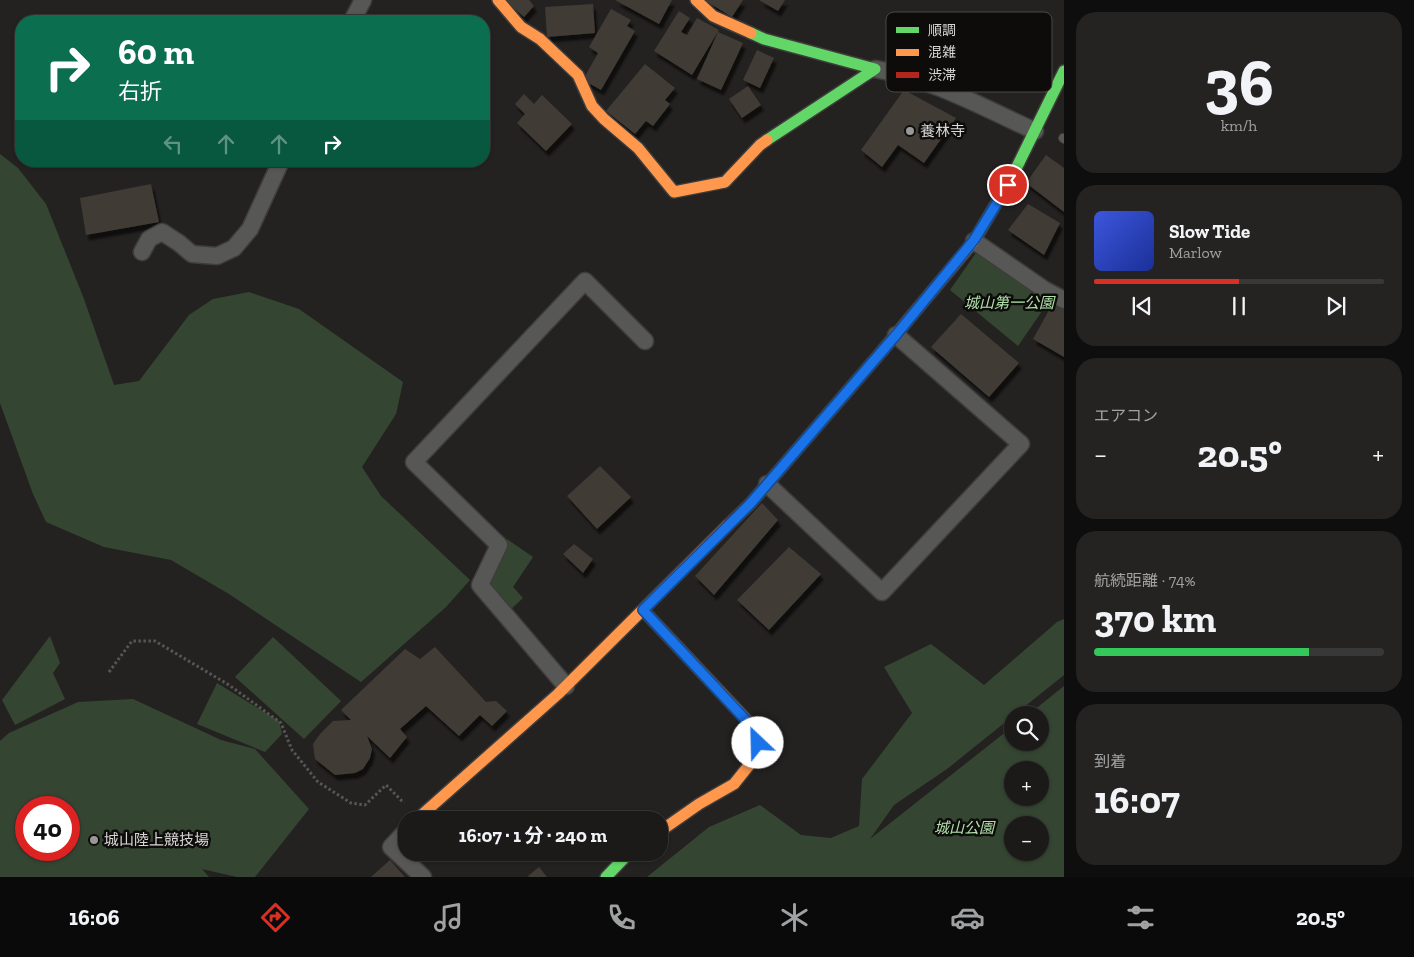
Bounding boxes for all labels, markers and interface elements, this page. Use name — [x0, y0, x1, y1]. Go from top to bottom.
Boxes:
legend — [886, 12, 1052, 92]
text: 順調 — [928, 22, 956, 39]
text: 60 m — [118, 31, 194, 73]
icon: right — [35, 35, 100, 100]
text: 混雑 — [928, 44, 956, 61]
text: 36 — [1204, 44, 1274, 122]
text: 渋滞 — [928, 67, 956, 84]
text: 右折 — [118, 78, 162, 105]
text: km/h — [1221, 116, 1257, 135]
place label: 養林寺 — [920, 122, 965, 140]
marker: 養林寺 — [904, 125, 916, 137]
icon: left — [159, 130, 187, 158]
icon: ahead — [212, 130, 240, 158]
icon: ahead — [265, 130, 293, 158]
icon: right — [318, 130, 346, 158]
pin — [987, 164, 1029, 206]
icon: arrive — [994, 171, 1022, 199]
text: Slow Tide — [1169, 220, 1250, 243]
text: Marlow — [1169, 243, 1222, 262]
icon: previous — [1128, 292, 1156, 320]
icon: pause — [1225, 292, 1253, 320]
icon: next — [1322, 292, 1350, 320]
park label: 城山第一公園 — [964, 294, 1056, 312]
text: エアコン — [1094, 406, 1158, 425]
text: 20.5° — [1197, 431, 1282, 477]
text: − — [1094, 438, 1107, 471]
text: + — [1372, 438, 1384, 471]
text: 航続距離 · 74% — [1094, 571, 1196, 590]
text: 370 km — [1094, 596, 1216, 642]
map controls — [1004, 706, 1049, 861]
button: search — [1004, 706, 1049, 751]
position arrow — [731, 716, 783, 768]
text: 到着 — [1094, 752, 1126, 771]
button: + — [1004, 761, 1049, 806]
text: 16:07 — [1094, 777, 1180, 823]
speed limit sign: 40 — [15, 796, 80, 861]
button: − — [1004, 816, 1049, 861]
park label: 城山公園 — [934, 819, 996, 837]
text: 16:07 · 1 分 · 240 m — [459, 824, 607, 847]
place label: 城山陸上競技場 — [104, 831, 209, 849]
marker: 城山陸上競技場 — [88, 834, 100, 846]
icon: directions — [258, 900, 293, 935]
icon: music — [431, 900, 466, 935]
icon: phone — [604, 900, 639, 935]
icon: climate — [777, 900, 812, 935]
icon: car — [950, 900, 985, 935]
icon: filters — [1123, 900, 1158, 935]
text: 16:06 — [69, 904, 120, 931]
text: 20.5° — [1296, 904, 1345, 931]

